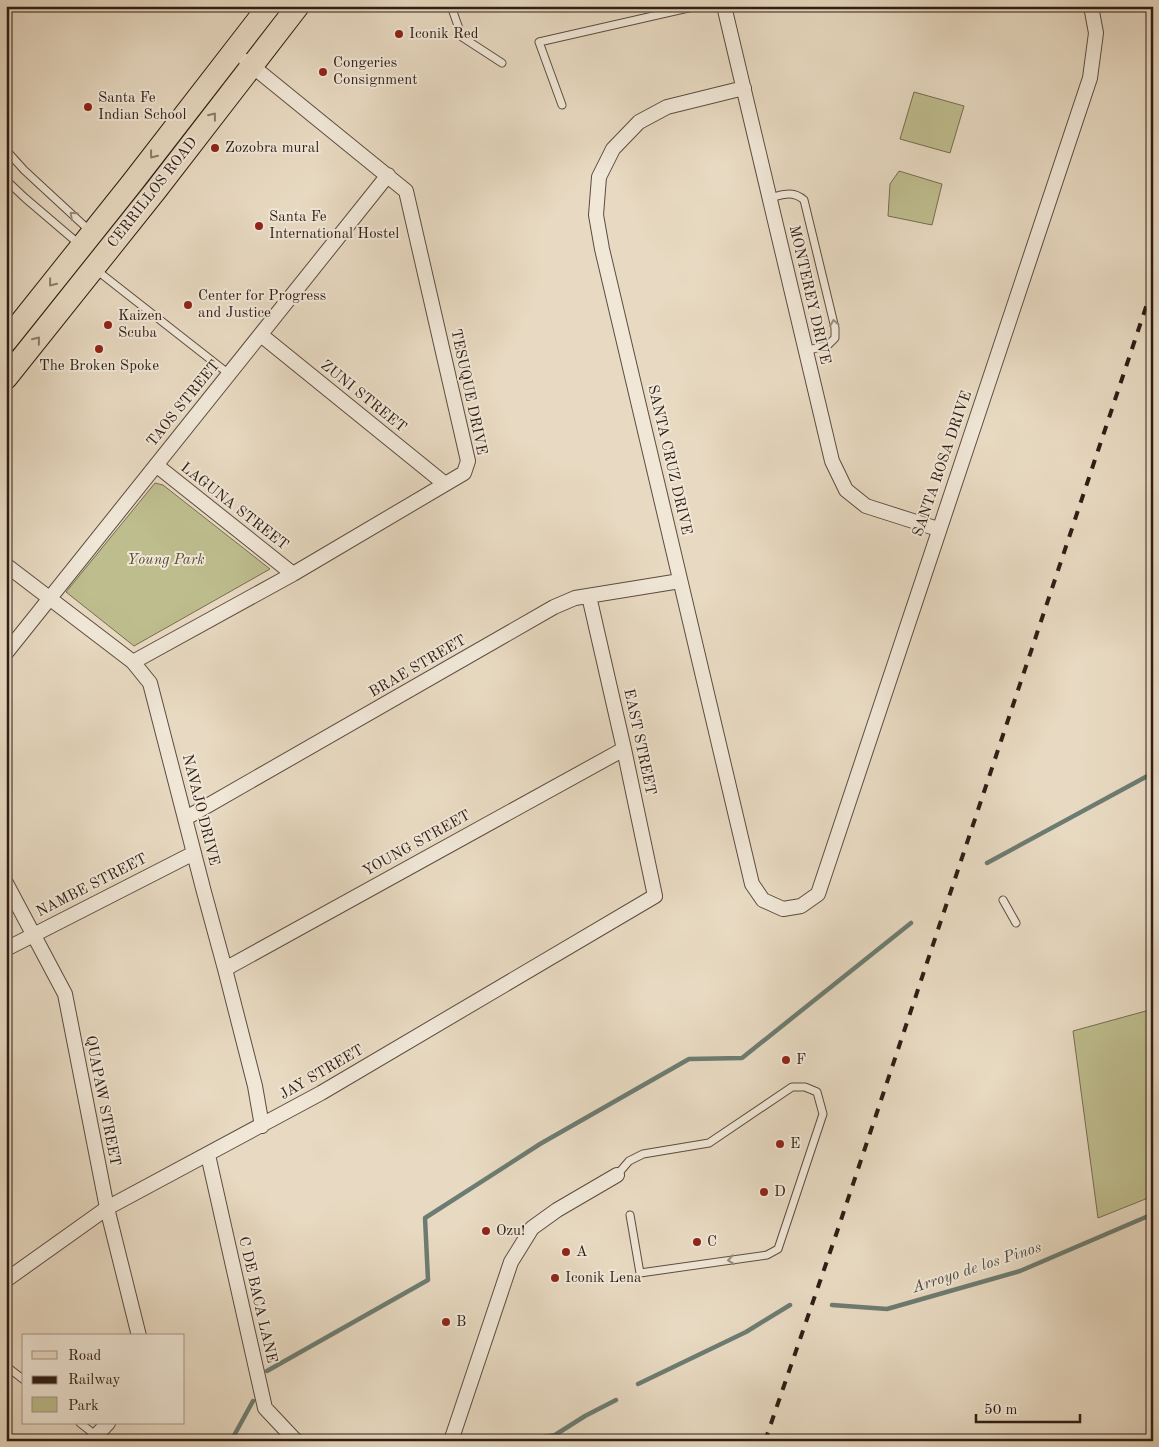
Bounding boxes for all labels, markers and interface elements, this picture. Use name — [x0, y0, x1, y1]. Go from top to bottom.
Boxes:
place label: Iconik Red — [409, 27, 479, 42]
marker: Iconik Red — [393, 28, 405, 40]
place label: Congeries Consignment — [333, 56, 418, 88]
marker: Congeries Consignment — [317, 66, 329, 78]
place label: Santa Fe Indian School — [98, 91, 187, 123]
marker: Santa Fe Indian School — [82, 101, 94, 113]
one-way arrow — [207, 112, 216, 122]
street label: CERRILLOS ROAD — [105, 135, 201, 251]
place label: Zozobra mural — [225, 141, 319, 156]
marker: Zozobra mural — [209, 142, 221, 154]
one-way arrow — [150, 150, 159, 159]
place label: Santa Fe International Hostel — [269, 210, 399, 242]
one-way arrow — [70, 212, 79, 221]
marker: Santa Fe International Hostel — [253, 220, 265, 232]
street label: MONTEREY DRIVE — [786, 224, 832, 366]
one-way arrow — [50, 277, 58, 286]
place label: Center for Progress and Justice — [198, 289, 326, 321]
marker: Center for Progress and Justice — [182, 299, 194, 311]
place label: Kaizen Scuba — [118, 309, 162, 341]
marker: Kaizen Scuba — [102, 319, 114, 331]
one-way arrow — [829, 319, 839, 327]
street label: TESUQUE DRIVE — [447, 328, 489, 456]
one-way arrow — [32, 337, 41, 346]
marker: The Broken Spoke — [93, 343, 105, 355]
street label: TAOS STREET — [145, 358, 223, 450]
street label: ZUNI STREET — [317, 358, 409, 436]
place label: The Broken Spoke — [39, 359, 159, 374]
street label: SANTA CRUZ DRIVE — [644, 384, 694, 536]
street label: SANTA ROSA DRIVE — [911, 389, 975, 539]
street label: LAGUNA STREET — [177, 460, 291, 554]
park label: Young Park — [127, 553, 205, 568]
street label: BRAE STREET — [367, 633, 469, 701]
street label: EAST STREET — [620, 688, 658, 796]
street label: NAVAJO DRIVE — [179, 753, 221, 867]
street label: YOUNG STREET — [361, 808, 473, 880]
street label: NAMBE STREET — [34, 852, 150, 920]
street label: QUAPAW STREET — [82, 1034, 122, 1168]
street label: JAY STREET — [278, 1043, 366, 1103]
place label: F — [796, 1053, 806, 1068]
marker: F — [780, 1054, 792, 1066]
place label: E — [790, 1137, 800, 1152]
marker: E — [774, 1138, 786, 1150]
place label: D — [774, 1185, 786, 1200]
marker: D — [758, 1186, 770, 1198]
place label: Ozu! — [496, 1224, 525, 1239]
marker: Ozu! — [480, 1225, 492, 1237]
street label: C DE BACA LANE — [235, 1235, 279, 1365]
place label: C — [707, 1235, 717, 1250]
marker: C — [691, 1236, 703, 1248]
water label: Arroyo de los Pinos — [910, 1239, 1044, 1297]
place label: A — [576, 1245, 588, 1260]
marker: A — [560, 1246, 572, 1258]
one-way arrow — [727, 1254, 735, 1265]
place label: Iconik Lena — [565, 1271, 642, 1286]
marker: Iconik Lena — [549, 1272, 561, 1284]
place label: B — [456, 1315, 466, 1330]
marker: B — [440, 1316, 452, 1328]
legend — [22, 1334, 185, 1424]
text: Road — [68, 1349, 102, 1364]
text: Railway — [68, 1373, 121, 1388]
scale bar — [976, 1392, 1080, 1424]
text: Park — [68, 1399, 99, 1414]
text: 50 m — [984, 1403, 1018, 1418]

